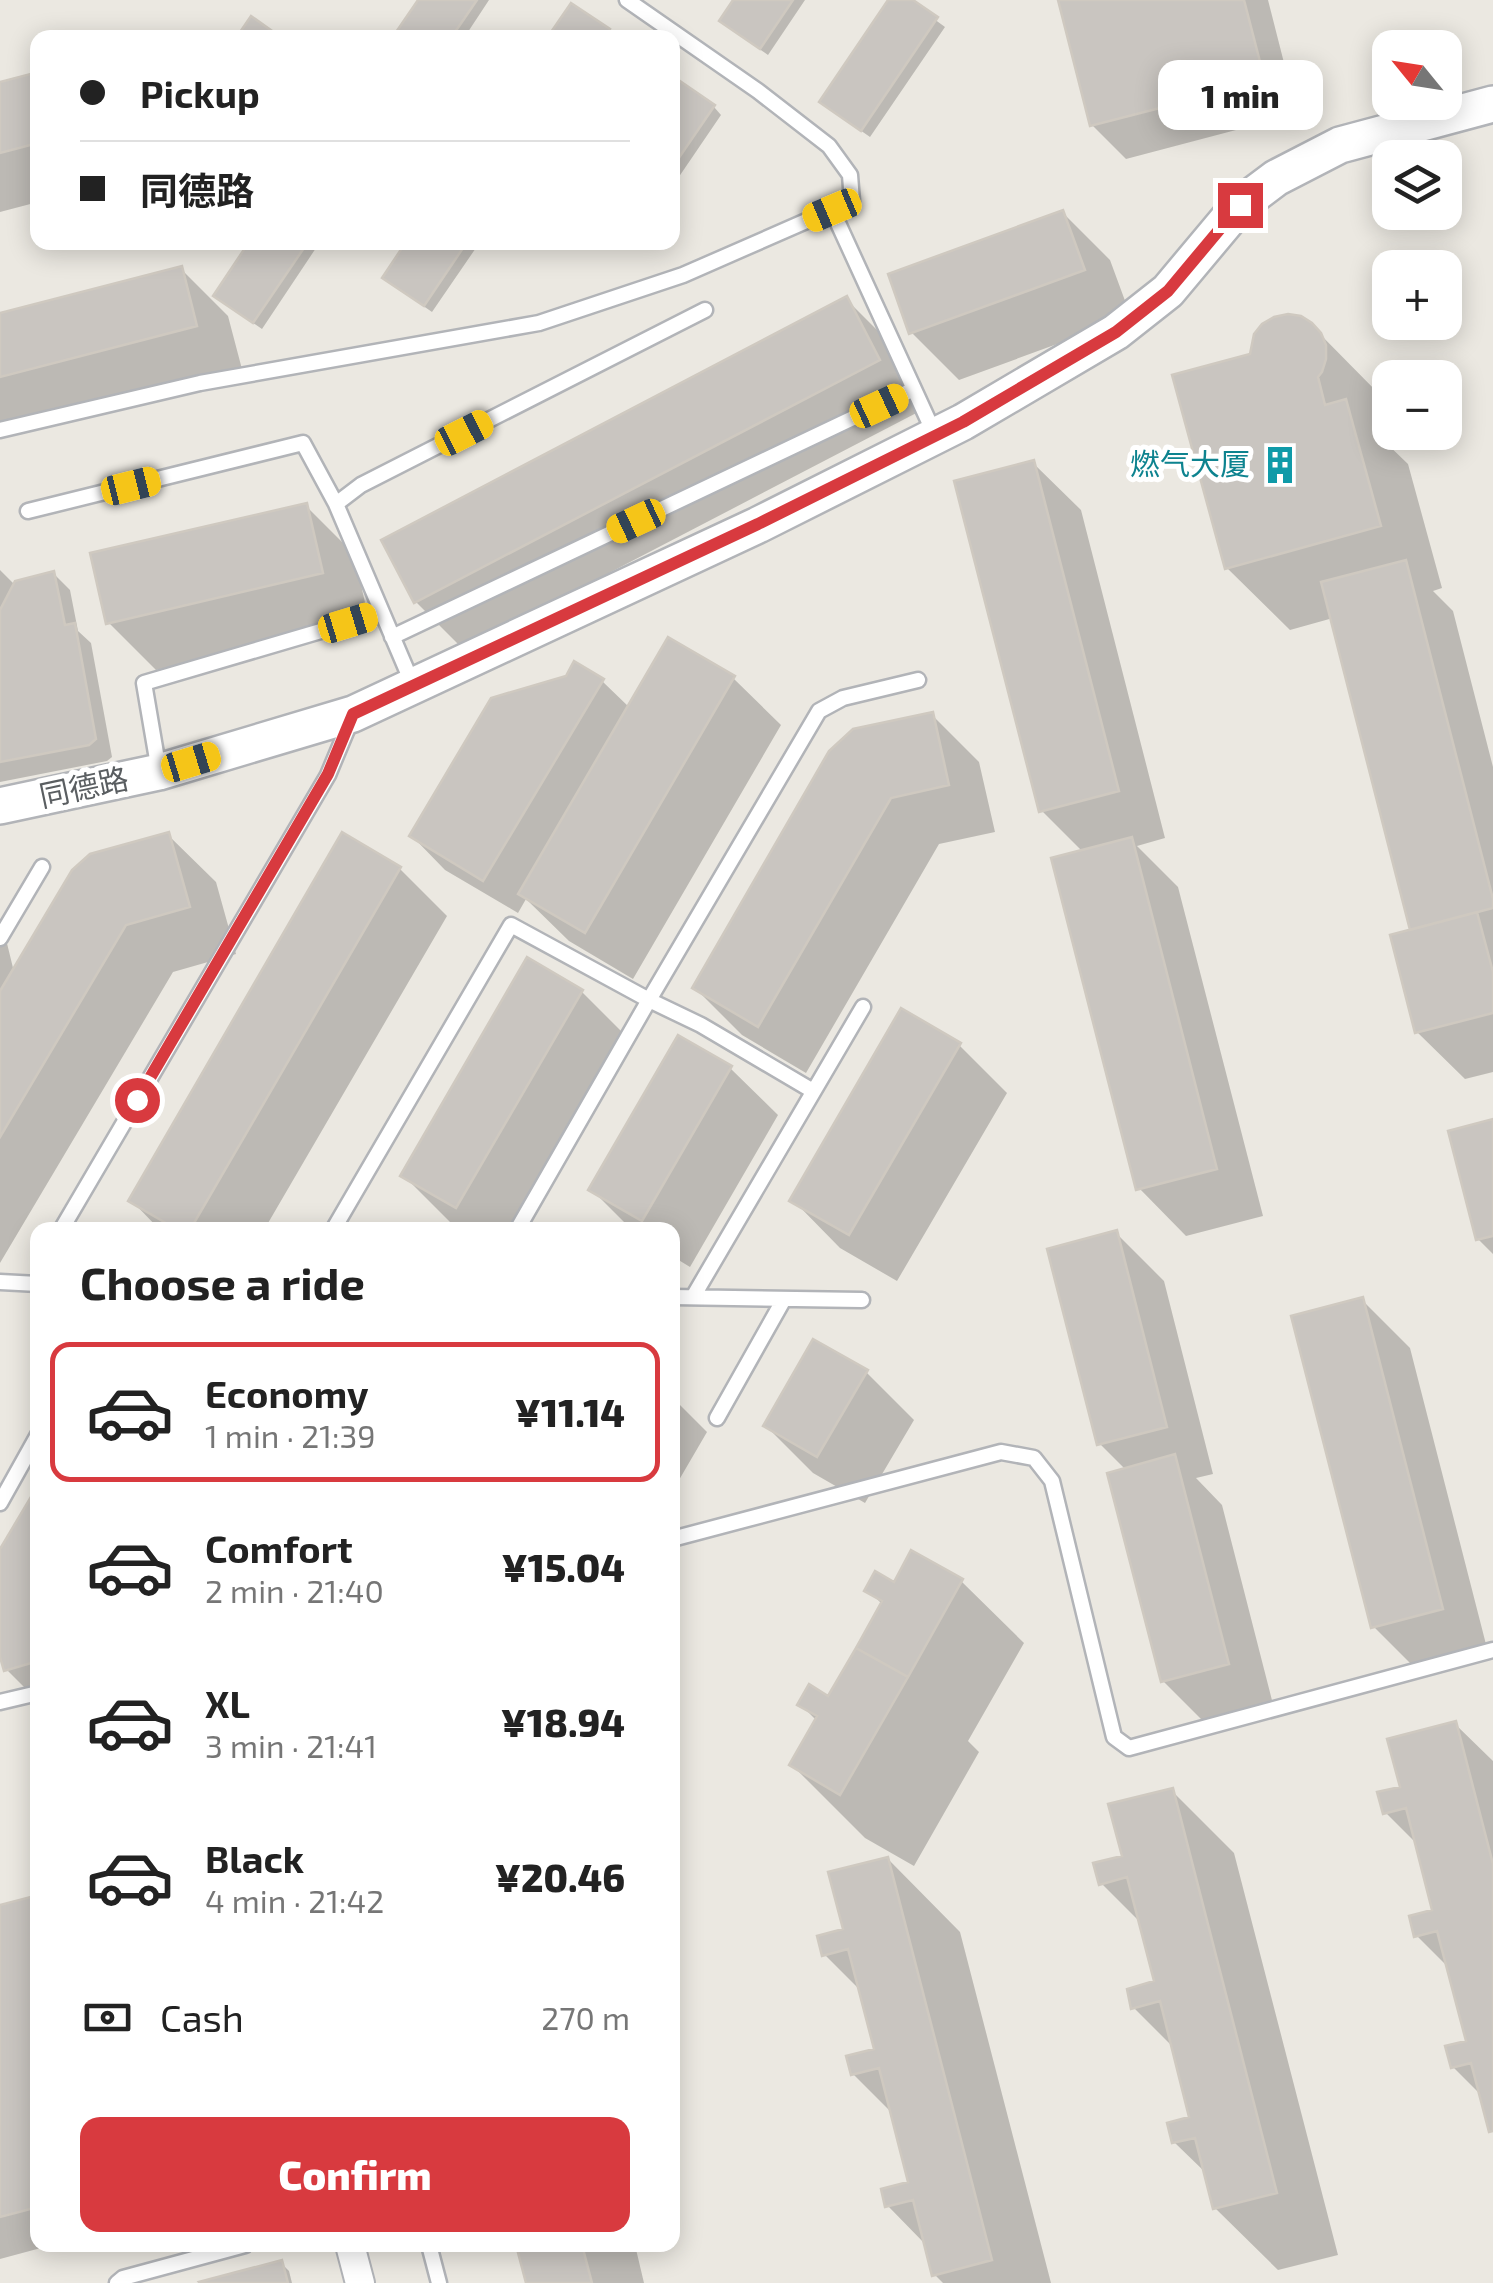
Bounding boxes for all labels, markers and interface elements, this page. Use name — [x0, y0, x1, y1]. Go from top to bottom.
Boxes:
north arrow — [1372, 30, 1462, 120]
map controls — [1372, 30, 1462, 450]
callout: 1 min — [1158, 60, 1322, 130]
text: Pickup — [140, 70, 260, 116]
text: 1 min — [1201, 76, 1280, 114]
button: layers — [1372, 140, 1462, 230]
text: 同德路 — [140, 167, 254, 213]
route end — [1218, 183, 1263, 228]
car — [799, 184, 865, 236]
button: + — [1372, 250, 1462, 340]
button: − — [1372, 360, 1462, 450]
car — [845, 380, 913, 432]
car — [430, 406, 498, 460]
building icon: 燃气大厦 — [1259, 444, 1301, 486]
place label: 燃气大厦 — [1130, 445, 1250, 481]
car — [98, 464, 164, 508]
car — [602, 495, 670, 547]
car — [315, 600, 381, 646]
car — [158, 739, 224, 785]
street label: 同德路 — [36, 759, 131, 813]
route start — [115, 1078, 160, 1123]
text: Choose a ride — [80, 1255, 365, 1309]
icon: car — [85, 1367, 175, 1457]
text: Economy — [205, 1370, 369, 1416]
text: ¥11.14 — [515, 1389, 625, 1435]
text: 1 min · 21:39 — [205, 1416, 376, 1454]
icon: car — [85, 1522, 175, 1612]
text: Comfort — [205, 1525, 353, 1571]
text: ¥15.04 — [502, 1544, 625, 1590]
text: 2 min · 21:40 — [205, 1571, 384, 1609]
icon: car — [85, 1677, 175, 1767]
text: XL — [205, 1680, 250, 1726]
text: ¥18.94 — [501, 1699, 625, 1745]
text: 3 min · 21:41 — [205, 1726, 377, 1764]
icon: car — [85, 1832, 175, 1922]
text: Black — [205, 1835, 304, 1881]
text: ¥20.46 — [495, 1854, 625, 1900]
text: 4 min · 21:42 — [205, 1881, 384, 1919]
icon: cash — [80, 1990, 135, 2045]
text: Cash — [160, 1994, 244, 2040]
text: 270 m — [541, 1998, 630, 2036]
button: Confirm — [80, 2117, 630, 2232]

